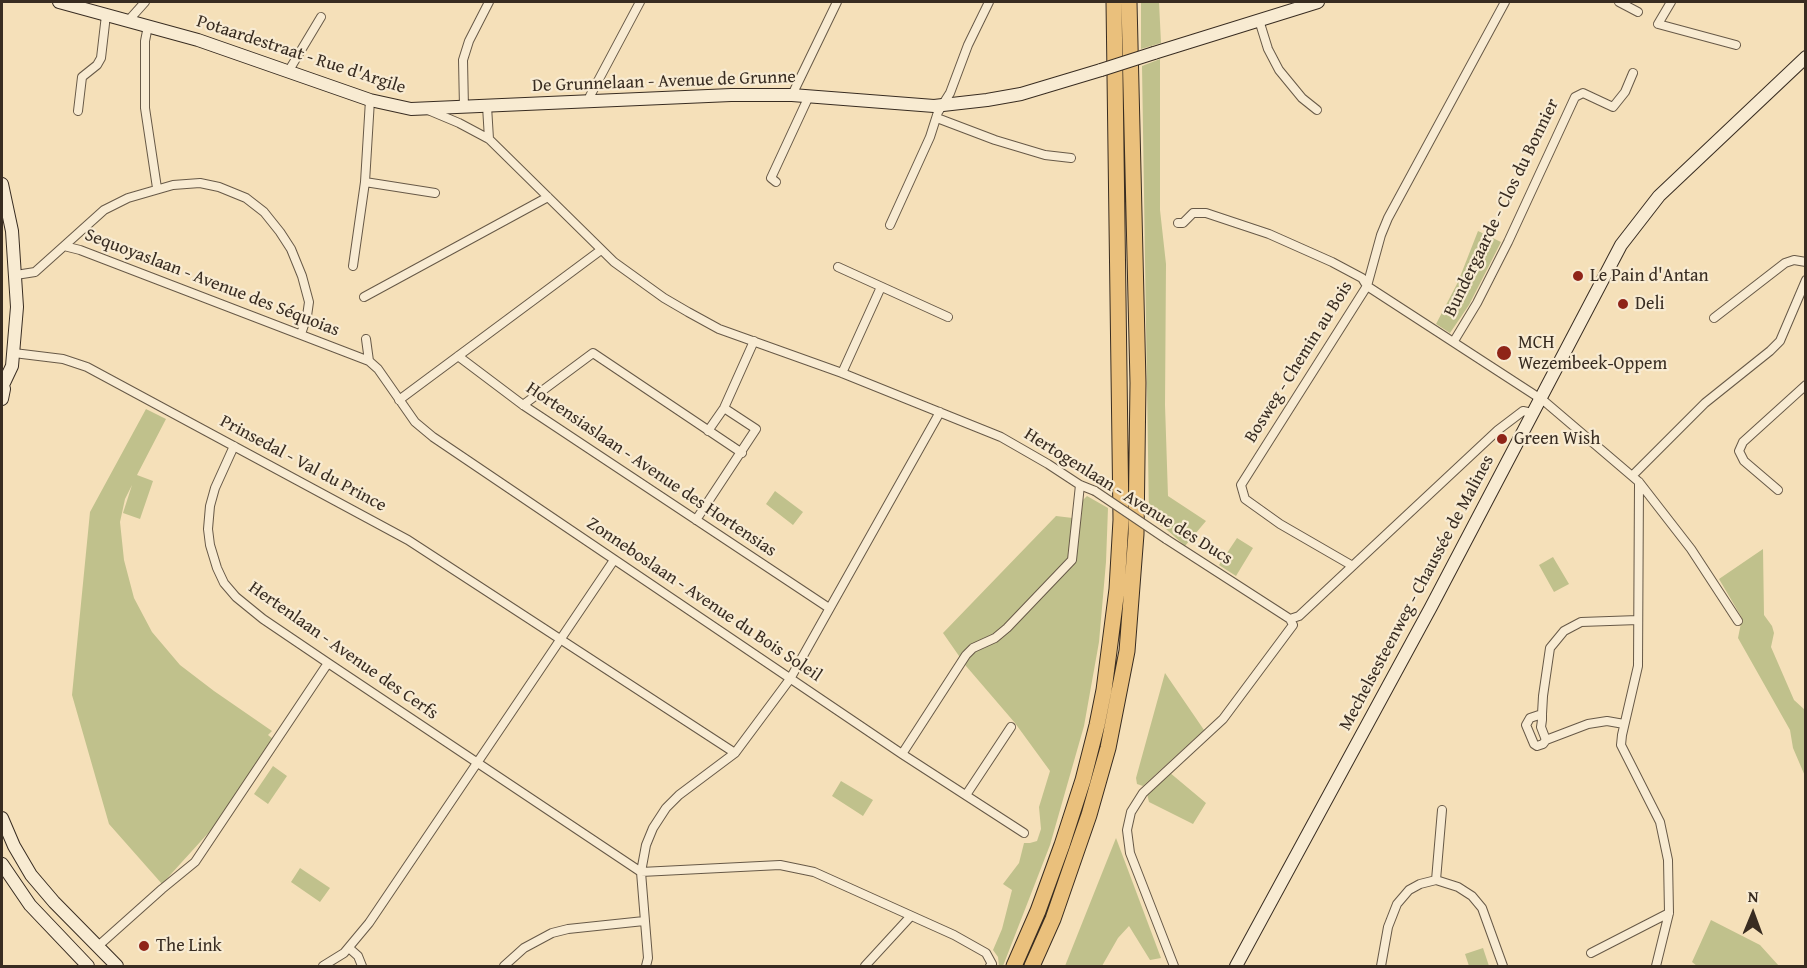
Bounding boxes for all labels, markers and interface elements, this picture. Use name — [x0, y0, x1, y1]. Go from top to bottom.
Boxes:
street label: Potaardestraat - Rue d'Argile — [194, 11, 408, 99]
street label: De Grunnelaan - Avenue de Grunne — [532, 67, 796, 97]
street label: Bundergaarde - Clos du Bonnier — [1440, 95, 1564, 321]
street label: Sequoyaslaan - Avenue des Séquoias — [82, 224, 342, 342]
place label: Le Pain d'Antan — [1590, 265, 1709, 287]
marker: Le Pain d'Antan — [1571, 269, 1585, 283]
street label: Bosweg - Chemin au Bois — [1240, 277, 1358, 447]
place label: Deli — [1635, 293, 1664, 315]
marker: Deli — [1616, 297, 1630, 311]
place label: MCH Wezembeek-Oppem — [1518, 332, 1667, 374]
marker: MCH Wezembeek-Oppem — [1495, 344, 1513, 362]
street label: Hortensiaslaan - Avenue des Hortensias — [522, 378, 780, 562]
street label: Prinsedal - Val du Prince — [216, 411, 390, 517]
street label: Hertogenlaan - Avenue des Ducs — [1020, 424, 1236, 570]
place label: Green Wish — [1514, 428, 1600, 450]
marker: Green Wish — [1495, 432, 1509, 446]
street label: Mechelsesteenweg - Chaussée de Malines — [1335, 452, 1499, 734]
street label: Zonneboslaan - Avenue du Bois Soleil — [582, 513, 826, 687]
street label: Hertenlaan - Avenue des Cerfs — [244, 577, 442, 725]
north arrow — [1723, 884, 1783, 944]
text: N — [1748, 884, 1759, 908]
place label: The Link — [156, 935, 222, 957]
marker: The Link — [137, 939, 151, 953]

